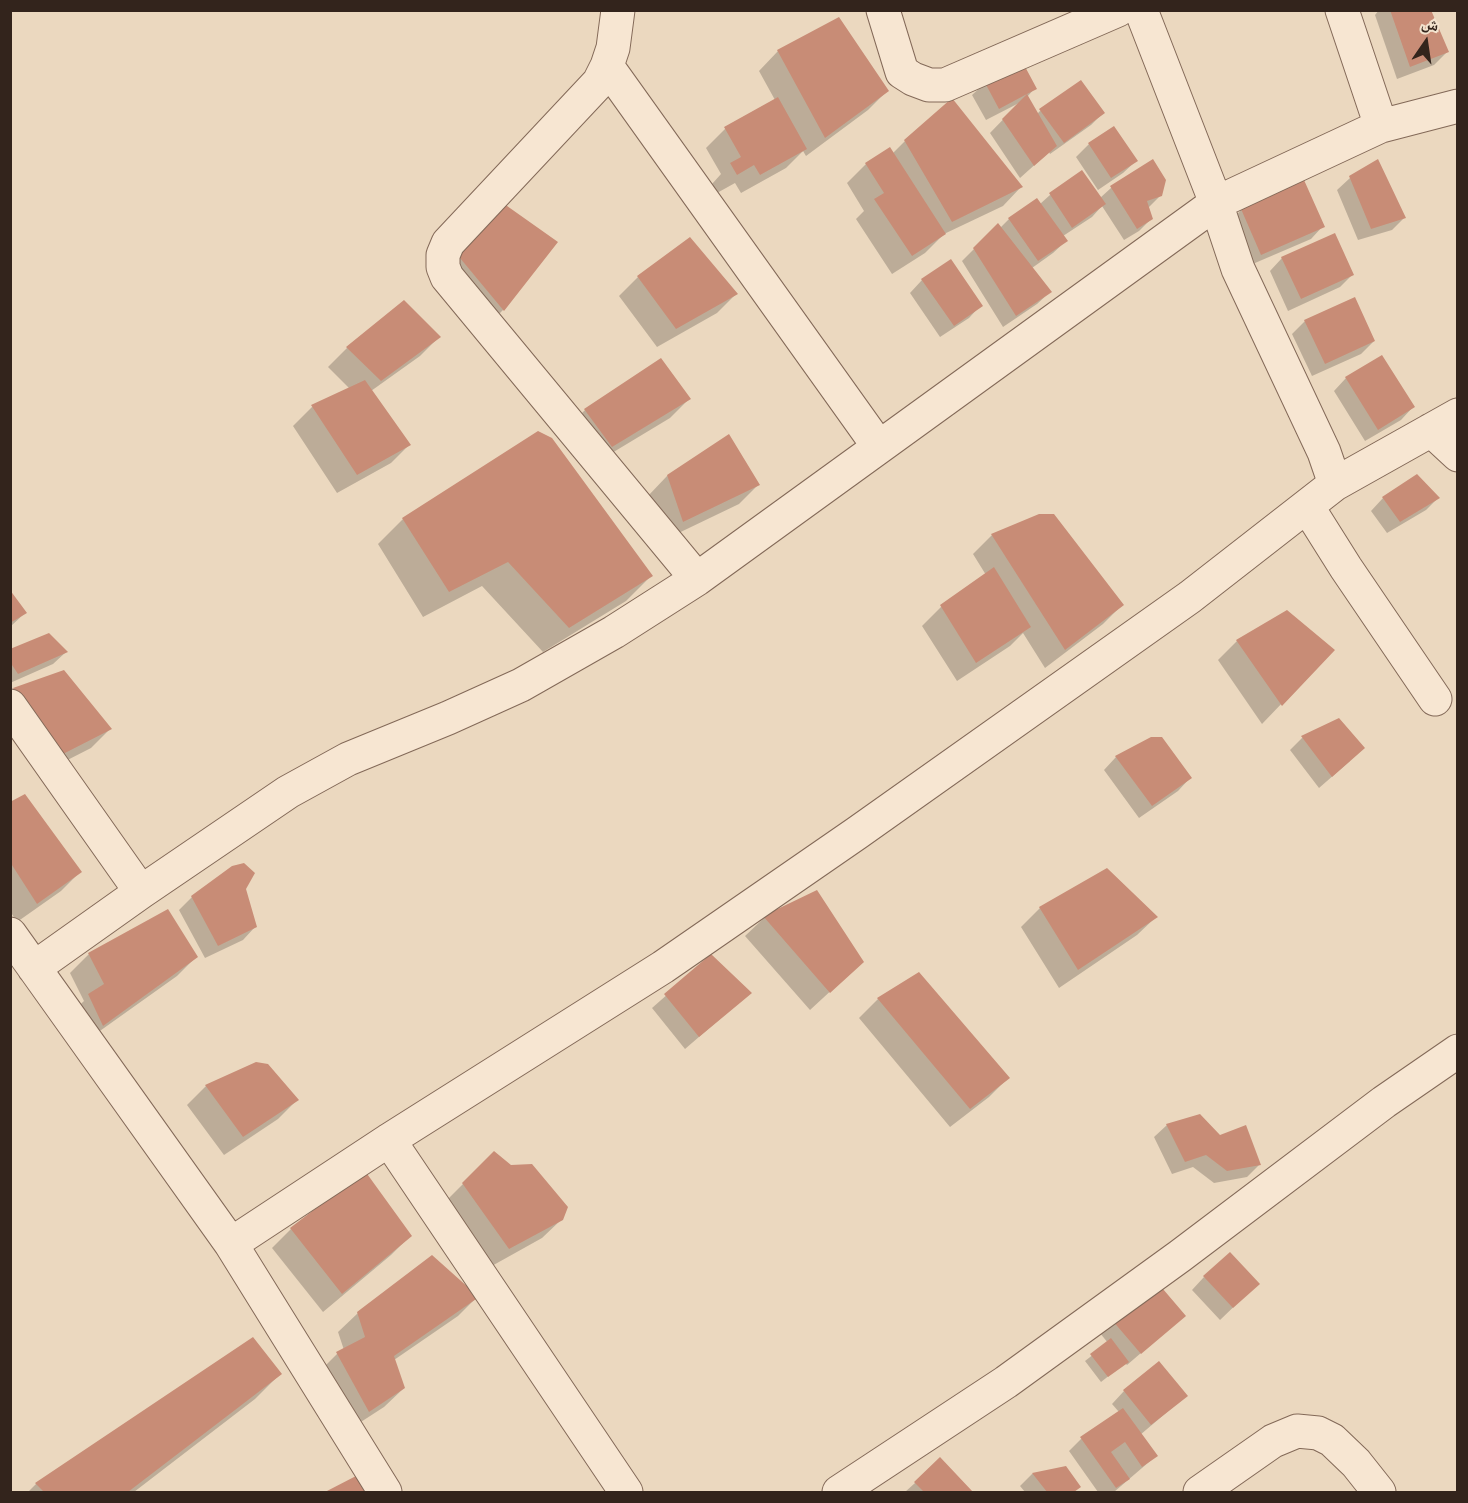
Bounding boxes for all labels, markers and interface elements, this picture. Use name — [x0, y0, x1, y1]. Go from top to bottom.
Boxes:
north arrow — [1396, 12, 1456, 72]
text: ش — [1420, 13, 1441, 35]

